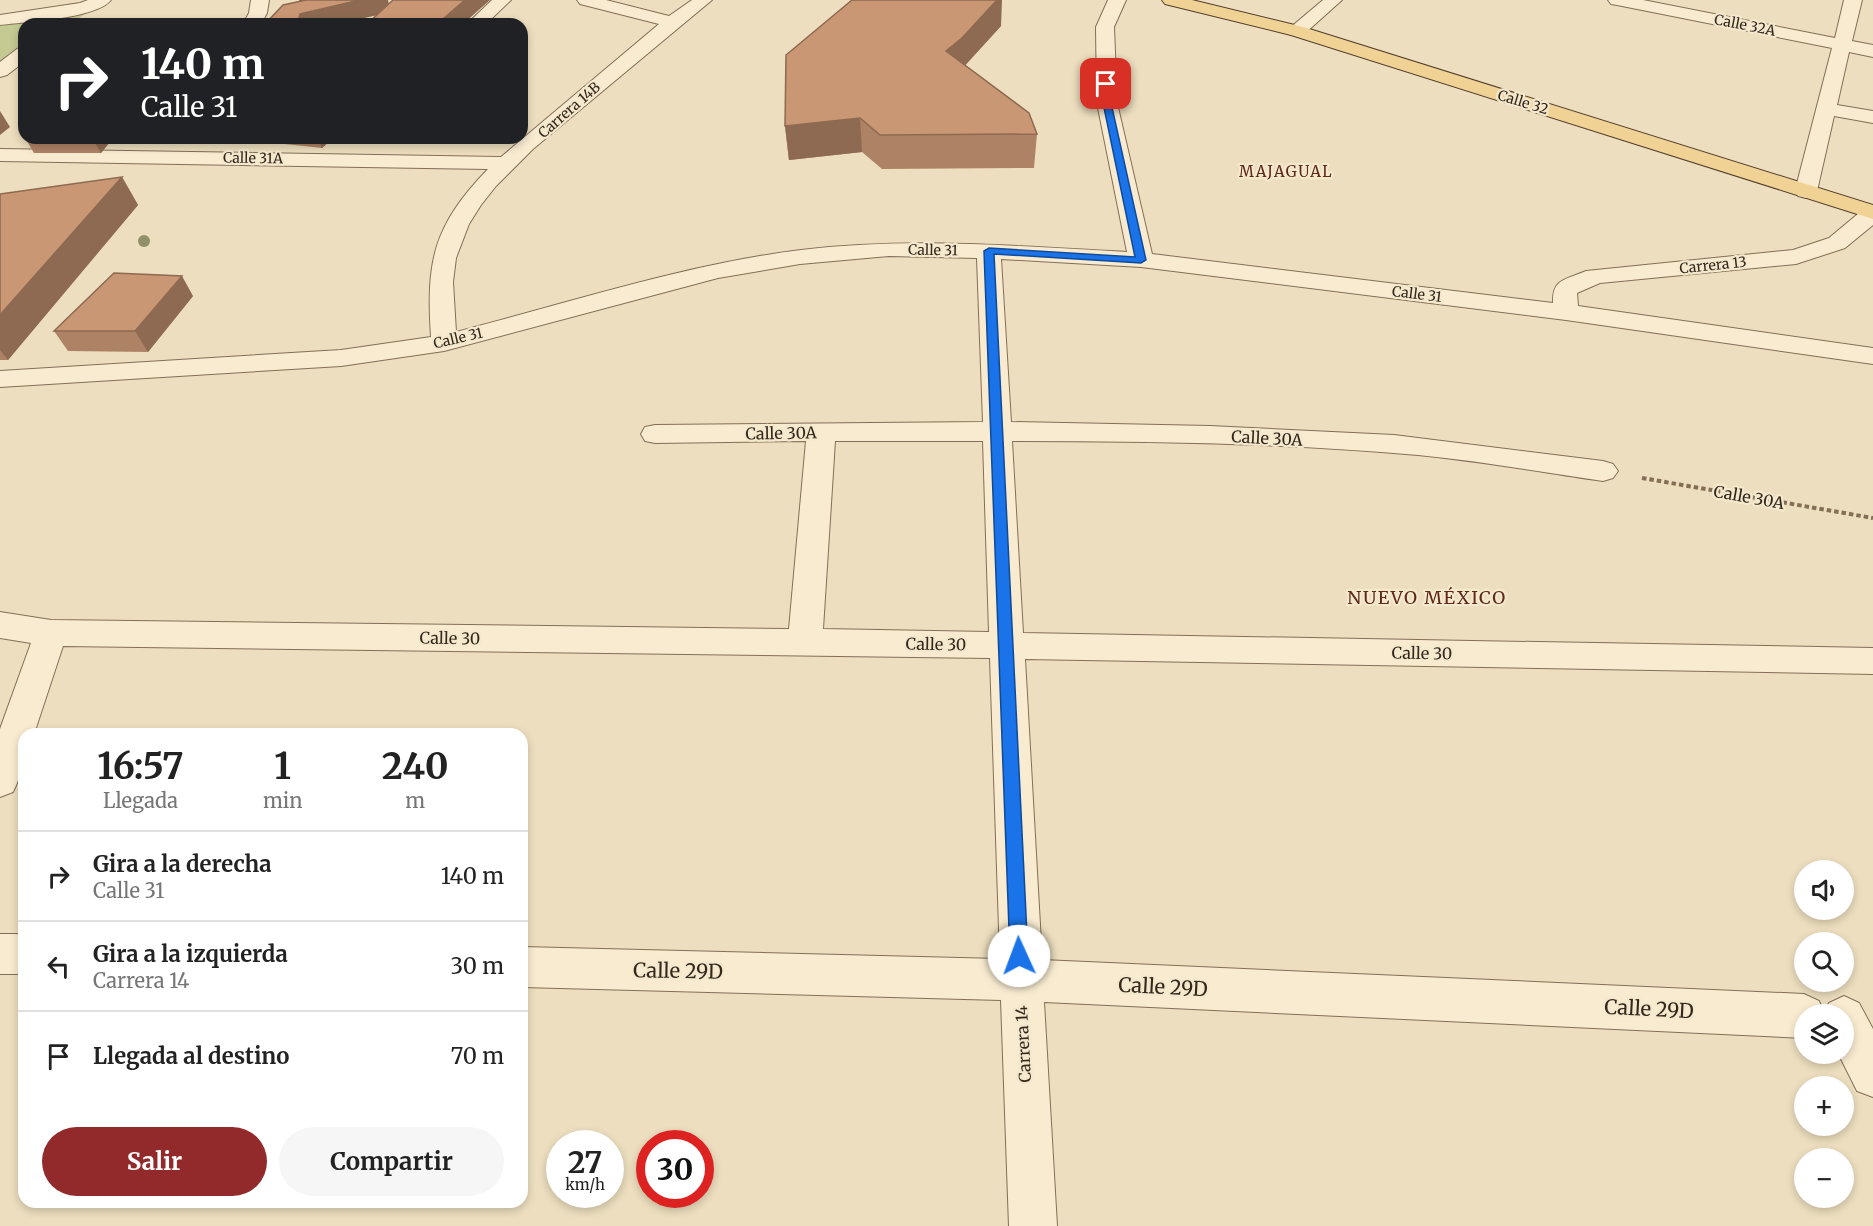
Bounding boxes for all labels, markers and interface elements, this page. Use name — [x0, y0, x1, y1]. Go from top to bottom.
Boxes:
street label: Calle 32A — [1713, 10, 1777, 40]
text: 140 m — [141, 38, 264, 90]
icon: right — [42, 42, 120, 120]
pin — [1080, 58, 1131, 109]
icon: arrive — [1089, 67, 1122, 100]
street label: Carrera 14B — [534, 78, 604, 142]
street label: Calle 32 — [1495, 86, 1551, 118]
text: Calle 31 — [141, 90, 237, 124]
street label: Calle 31A — [223, 148, 283, 168]
district label: MAJAGUAL — [1239, 162, 1333, 181]
street label: Calle 31 — [908, 241, 958, 259]
street label: Carrera 13 — [1679, 253, 1747, 277]
street label: Calle 31 — [1391, 282, 1443, 306]
street label: Calle 31 — [432, 324, 484, 352]
street label: Calle 30A — [745, 422, 818, 444]
street label: Calle 30A — [1231, 426, 1304, 450]
street label: Calle 30A — [1712, 481, 1787, 513]
district label: NUEVO MÉXICO — [1347, 586, 1507, 609]
street label: Calle 30 — [420, 627, 480, 649]
street label: Calle 30 — [906, 633, 966, 655]
street label: Calle 30 — [1392, 642, 1452, 664]
text: 16:57 — [97, 744, 184, 789]
text: 1 — [274, 744, 291, 789]
text: 240 — [382, 744, 449, 789]
text: Llegada — [103, 788, 178, 813]
text: min — [263, 788, 303, 813]
text: m — [405, 788, 425, 813]
text: Gira a la derecha — [93, 850, 271, 878]
icon: right — [42, 860, 75, 893]
map controls — [1794, 860, 1854, 1208]
button: sound — [1794, 860, 1854, 920]
text: 140 m — [441, 862, 504, 890]
text: Calle 31 — [93, 878, 164, 903]
position arrow — [987, 924, 1051, 988]
button: search — [1794, 932, 1854, 992]
text: Gira a la izquierda — [93, 940, 288, 968]
icon: left — [42, 950, 75, 983]
text: 30 m — [450, 952, 504, 980]
street label: Calle 29D — [633, 957, 723, 984]
text: Carrera 14 — [93, 968, 189, 993]
street label: Calle 29D — [1118, 972, 1208, 1001]
street label: Calle 29D — [1604, 994, 1694, 1023]
button: layers — [1794, 1004, 1854, 1064]
street label: Carrera 14 — [1011, 1005, 1035, 1083]
icon: arrive — [42, 1040, 75, 1073]
text: Llegada al destino — [93, 1042, 289, 1070]
text: 70 m — [451, 1042, 504, 1070]
button: + — [1794, 1076, 1854, 1136]
button: Salir — [42, 1127, 267, 1196]
button: Compartir — [279, 1127, 504, 1196]
speed limit sign: 30 — [636, 1130, 714, 1208]
text: 27 — [568, 1143, 602, 1181]
button: − — [1794, 1148, 1854, 1208]
text: km/h — [565, 1175, 605, 1194]

